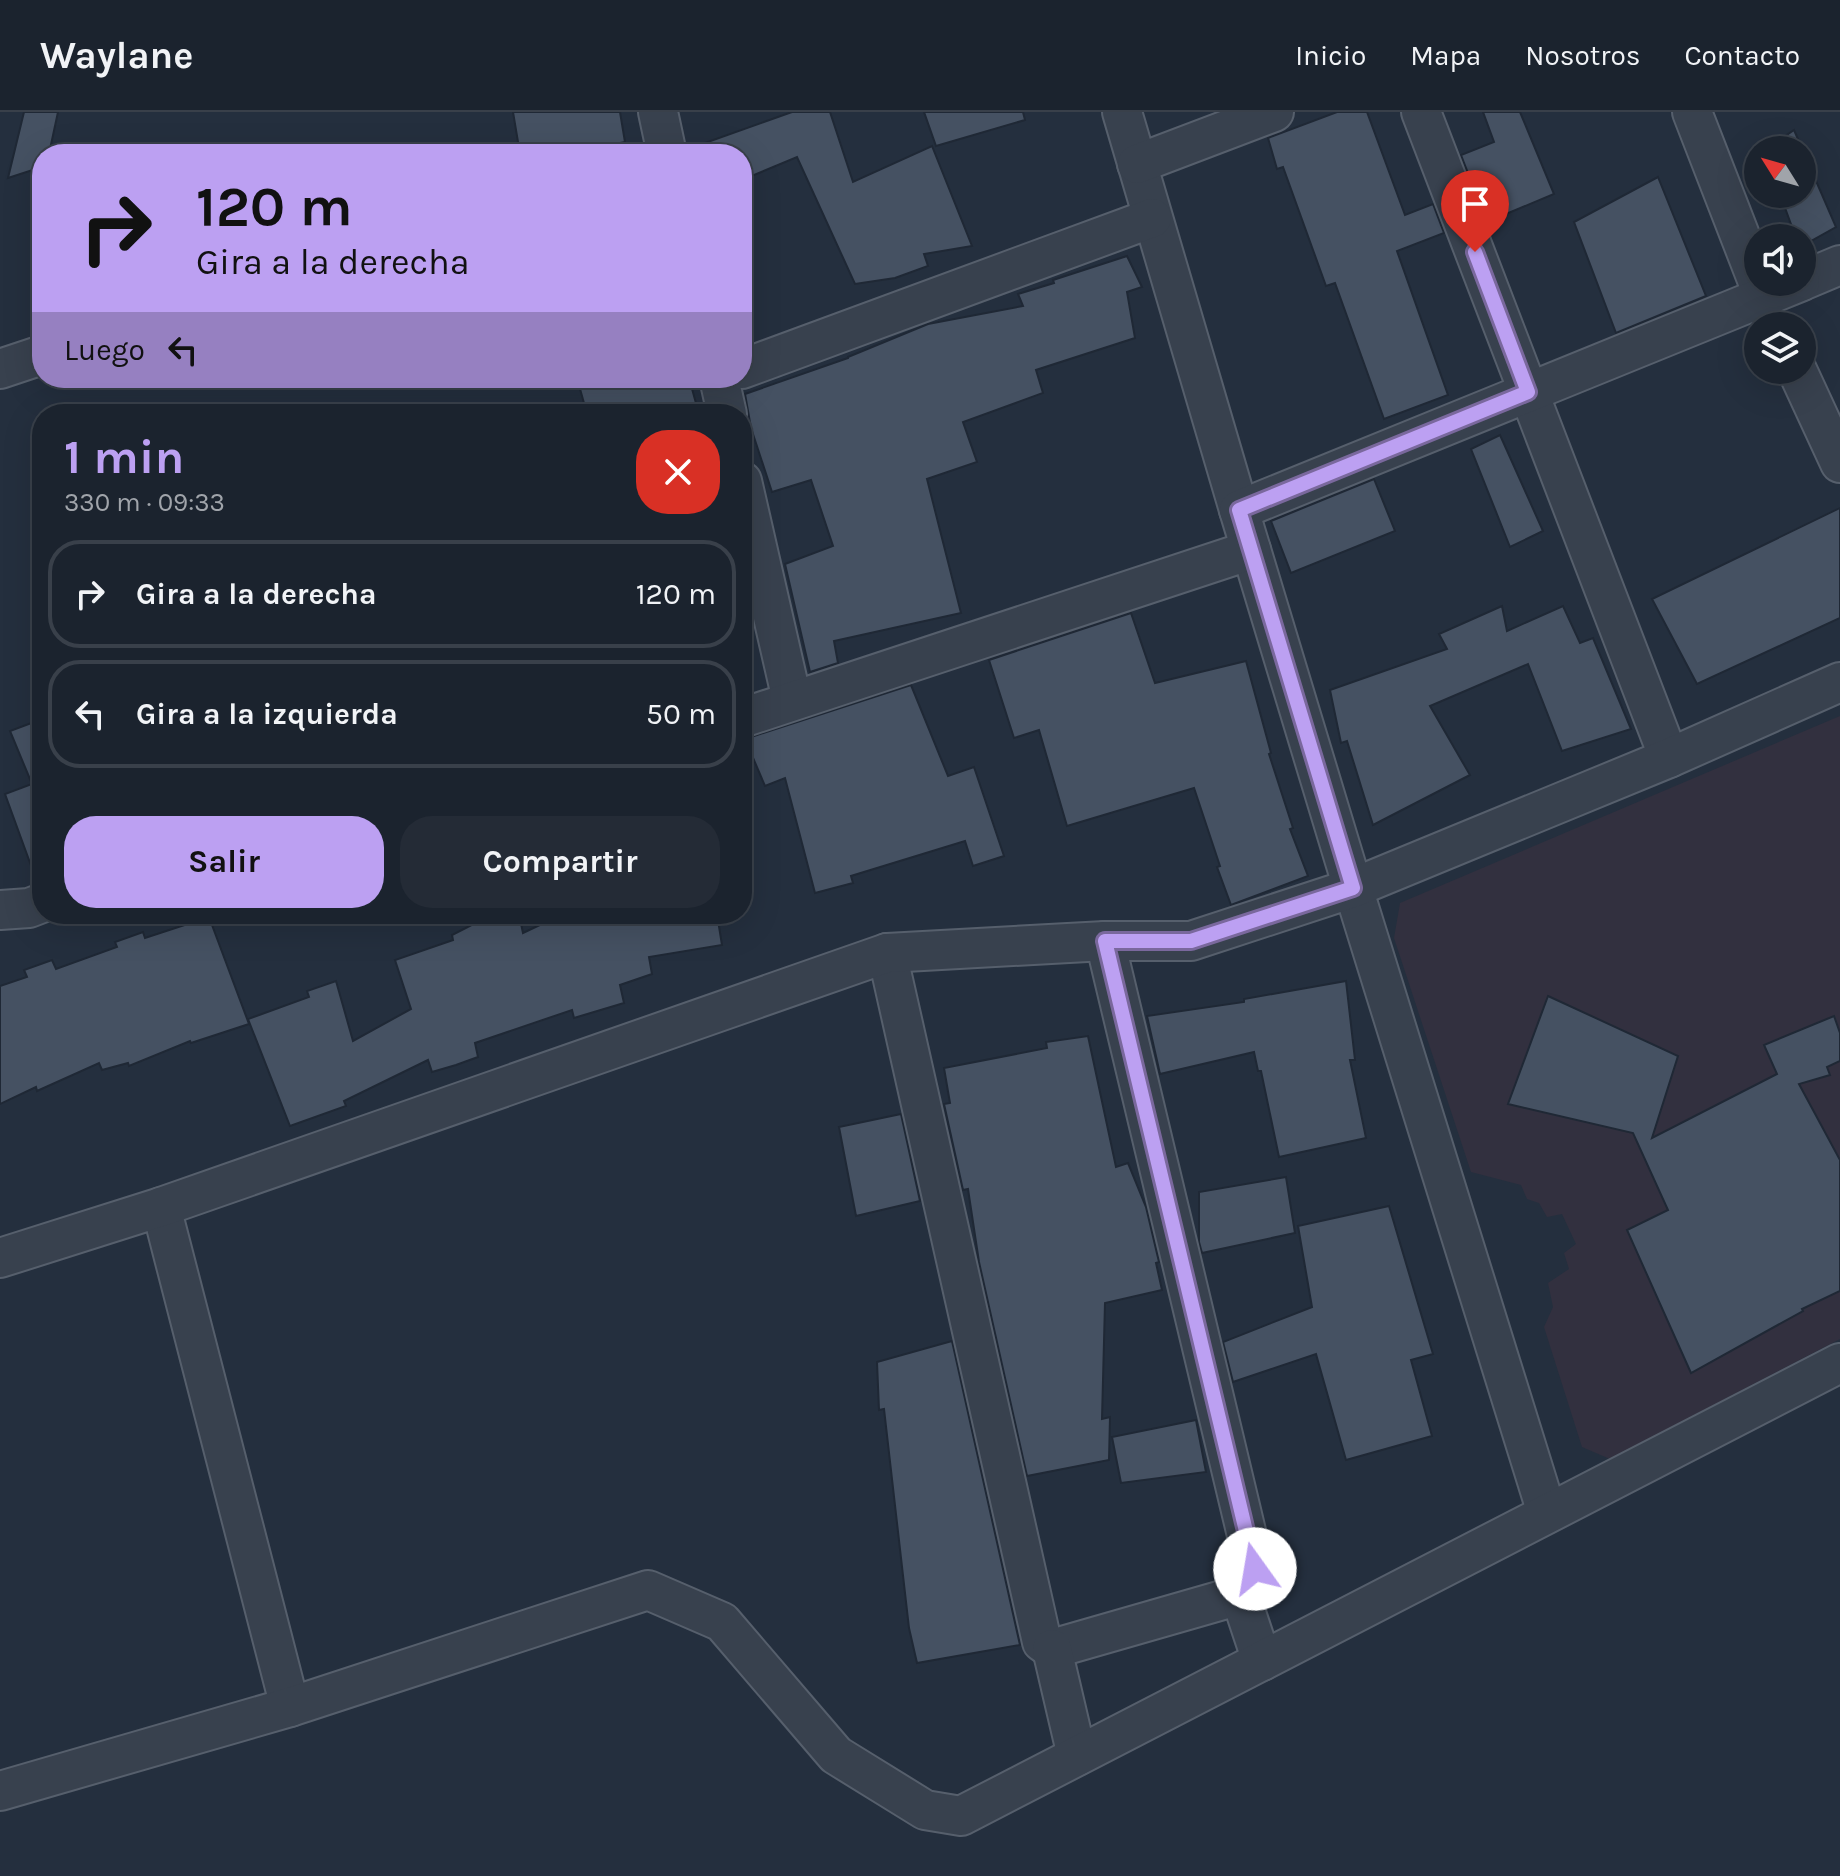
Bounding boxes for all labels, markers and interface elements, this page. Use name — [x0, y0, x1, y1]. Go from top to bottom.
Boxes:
text: Waylane — [40, 33, 193, 78]
text: Inicio — [1295, 39, 1366, 72]
text: Mapa — [1410, 39, 1481, 72]
text: Nosotros — [1525, 39, 1640, 72]
text: Contacto — [1684, 39, 1800, 72]
north arrow — [1744, 136, 1816, 208]
map controls — [1744, 136, 1816, 384]
pin — [1441, 170, 1509, 252]
text: 120 m — [196, 174, 353, 239]
icon: right — [64, 176, 168, 280]
icon: arrive — [1453, 182, 1497, 226]
button: sound — [1744, 224, 1816, 296]
text: Gira a la derecha — [196, 241, 470, 283]
button: layers — [1744, 312, 1816, 384]
icon: left — [161, 328, 205, 372]
text: Luego — [64, 332, 145, 368]
text: 1 min — [64, 429, 184, 485]
button: close — [636, 430, 720, 514]
text: 330 m · 09:33 — [64, 487, 225, 518]
icon: right — [68, 572, 112, 616]
text: Gira a la derecha — [136, 576, 377, 612]
text: 120 m — [636, 576, 716, 612]
icon: left — [68, 692, 112, 736]
text: Gira a la izquierda — [136, 696, 398, 732]
text: 50 m — [646, 696, 716, 732]
button: Salir — [64, 816, 384, 908]
button: Compartir — [400, 816, 720, 908]
position arrow — [1213, 1527, 1297, 1611]

